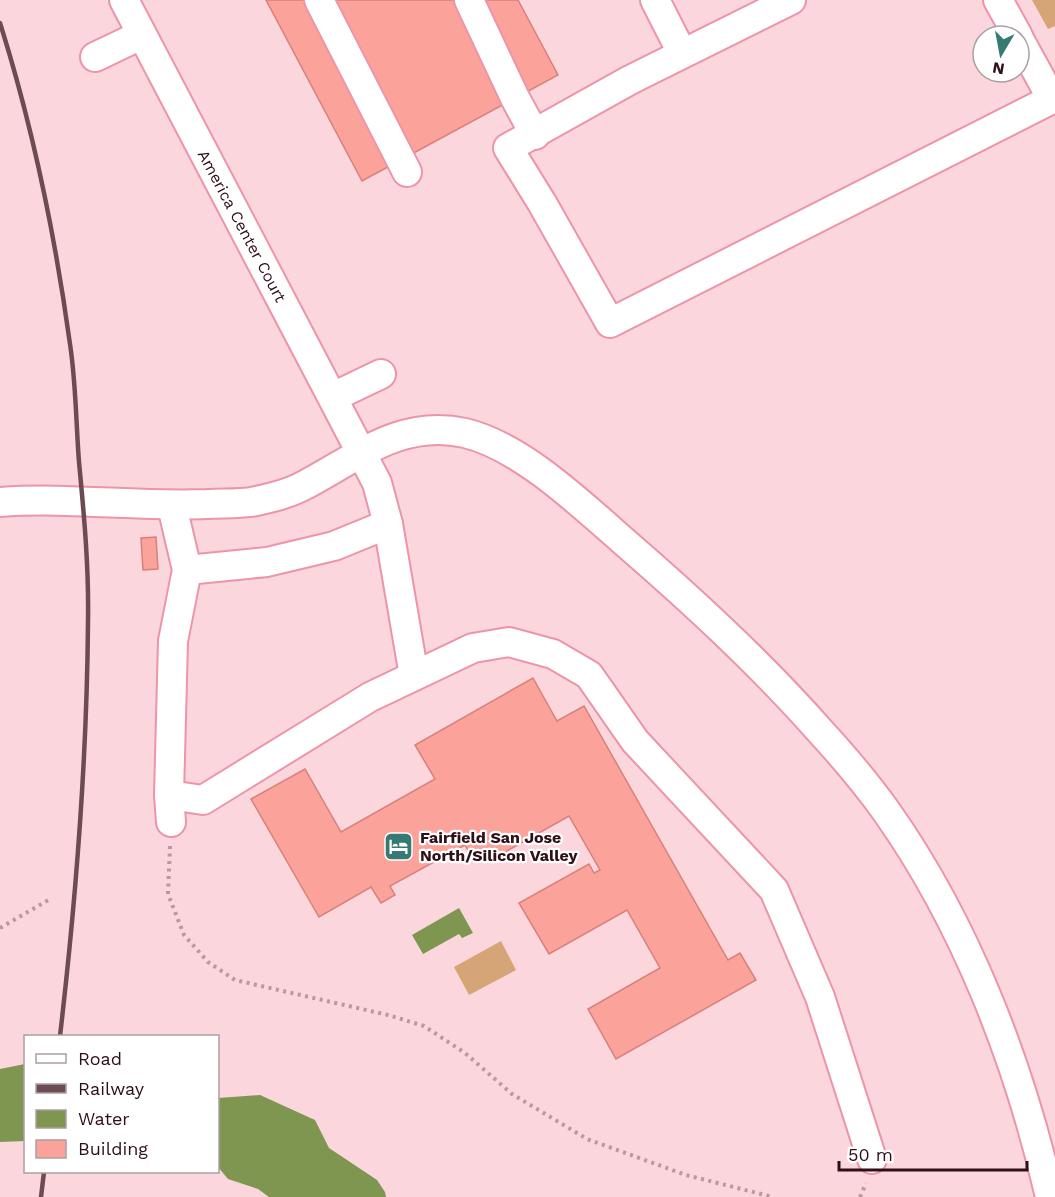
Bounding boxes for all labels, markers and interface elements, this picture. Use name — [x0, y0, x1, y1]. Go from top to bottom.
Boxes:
north arrow — [971, 24, 1031, 84]
text: N — [991, 58, 1006, 79]
street label: America Center Court — [194, 147, 290, 306]
place label: Fairfield San Jose North/Silicon Valley — [420, 828, 579, 865]
hotel icon: Fairfield San Jose North/Silicon Valley — [383, 830, 415, 862]
legend — [24, 1035, 219, 1173]
text: Road — [78, 1048, 122, 1069]
text: Railway — [78, 1078, 145, 1099]
text: Water — [78, 1108, 130, 1129]
scale bar — [839, 1134, 1026, 1172]
text: Building — [78, 1138, 148, 1159]
text: 50 m — [848, 1144, 893, 1165]

